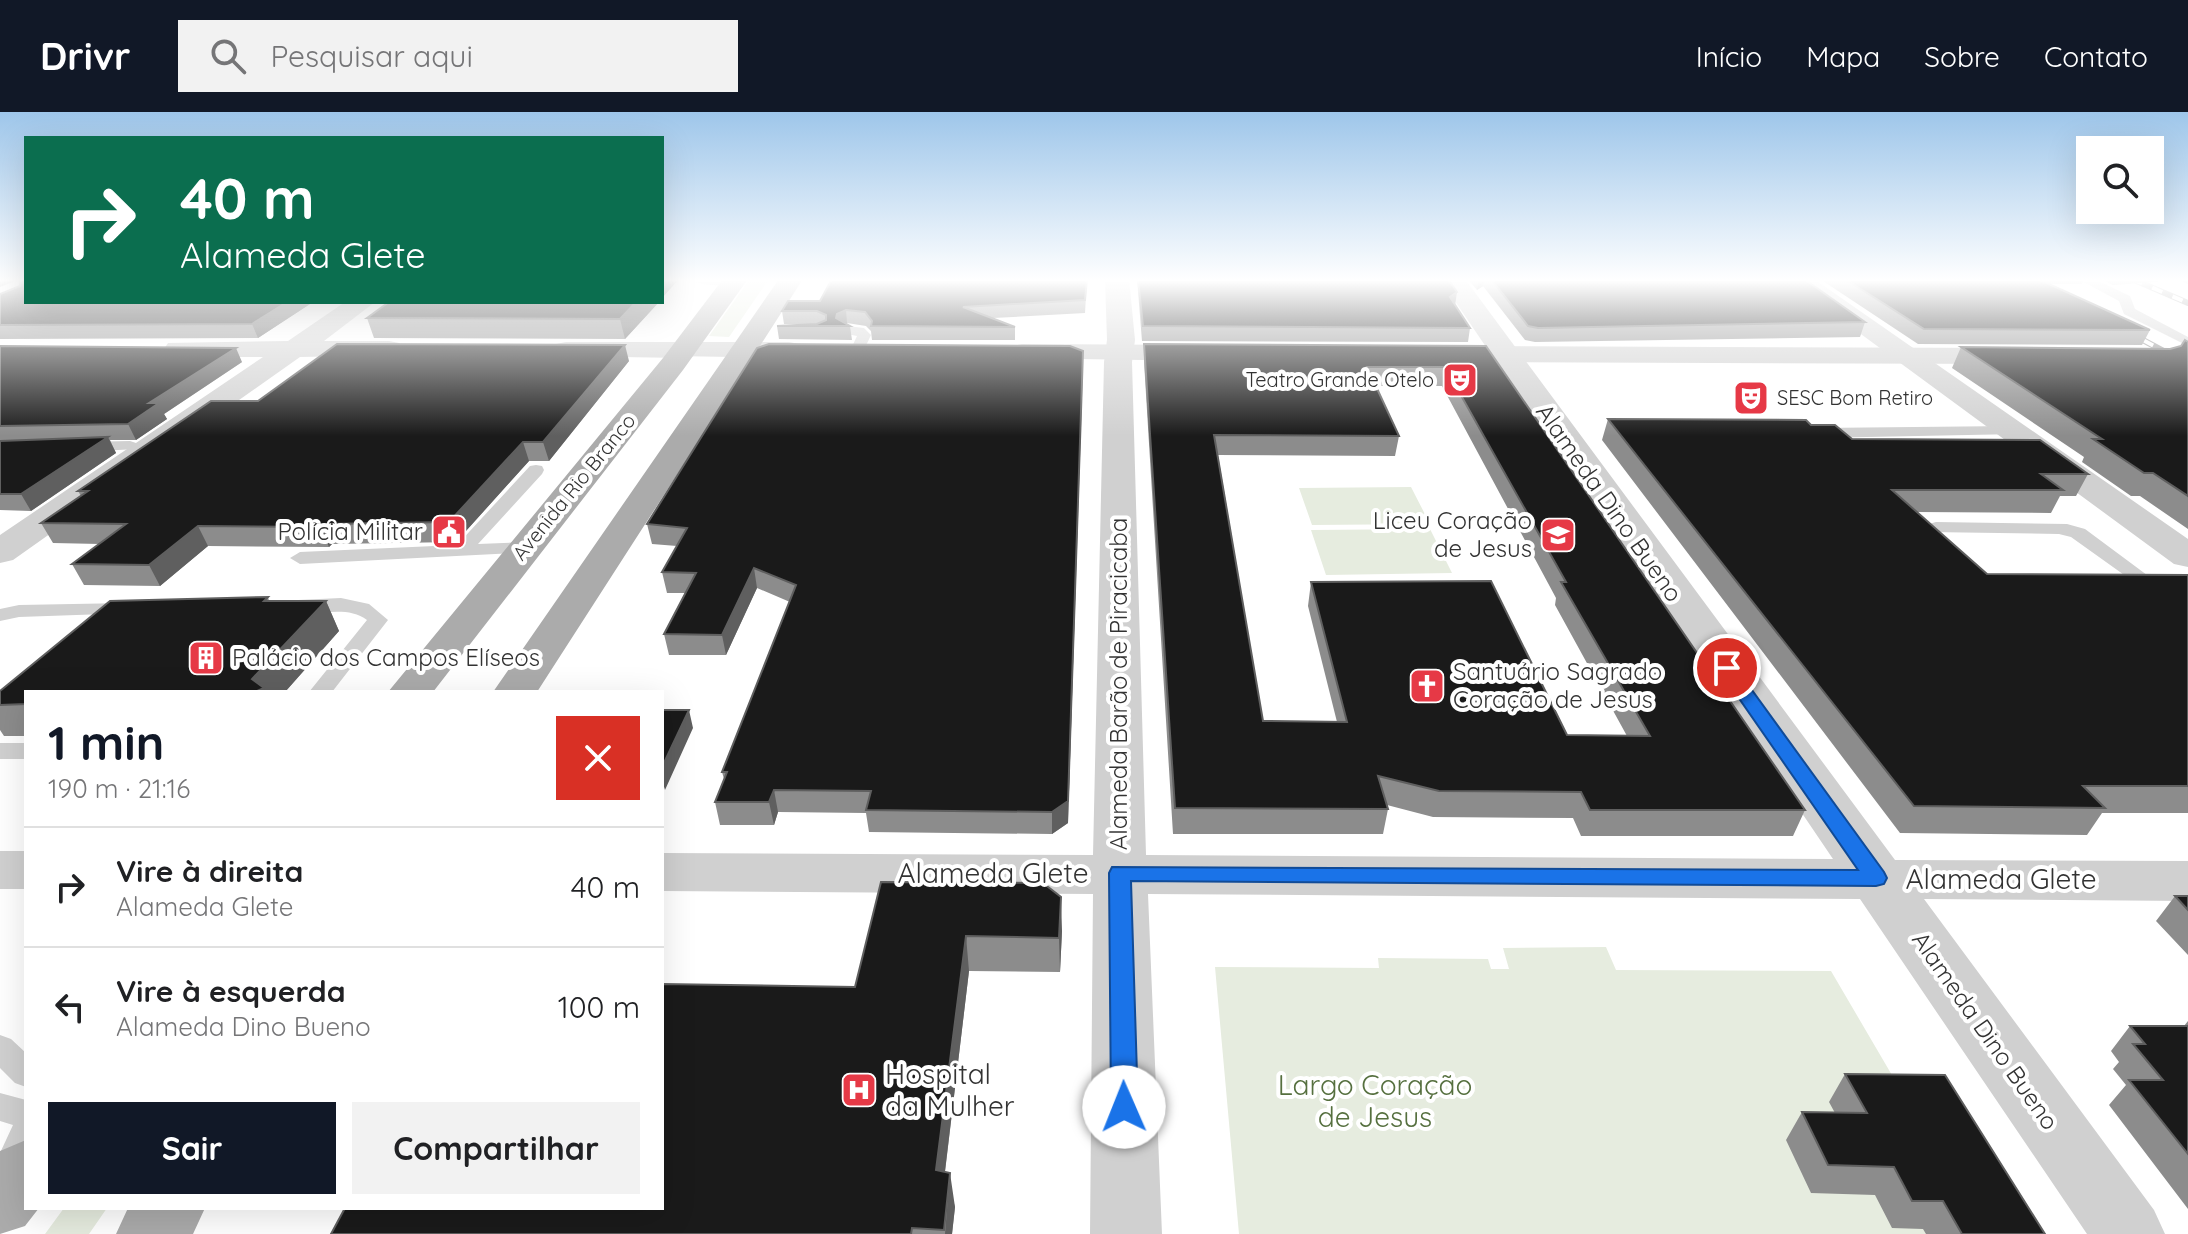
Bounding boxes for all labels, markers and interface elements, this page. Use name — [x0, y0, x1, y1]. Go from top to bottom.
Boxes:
search box — [178, 20, 738, 92]
text: Drivr — [40, 32, 130, 80]
icon: search — [206, 34, 250, 78]
text: Pesquisar aqui — [270, 37, 473, 75]
text: Início — [1696, 39, 1762, 74]
text: Mapa — [1806, 39, 1880, 74]
text: Sobre — [1924, 39, 2000, 74]
text: Contato — [2044, 39, 2148, 74]
map controls — [2076, 136, 2164, 224]
button: search — [2076, 136, 2164, 224]
text: 40 m — [180, 163, 315, 233]
icon: right — [48, 168, 152, 272]
text: Alameda Glete — [180, 232, 426, 277]
theatre icon: Teatro Grande Otelo — [1441, 361, 1479, 399]
place label: Teatro Grande Otelo — [1246, 367, 1434, 392]
theatre icon: SESC Bom Retiro — [1732, 379, 1770, 417]
place label: SESC Bom Retiro — [1777, 385, 1933, 410]
street label: Alameda Dino Bueno — [1530, 397, 1690, 607]
street label: Avenida Rio Branco — [507, 408, 640, 565]
place label: Liceu Coração de Jesus — [1373, 505, 1532, 563]
public building icon: Polícia Militar — [430, 513, 468, 551]
place label: Polícia Militar — [278, 516, 423, 546]
school or university icon: Liceu Coração de Jesus — [1539, 516, 1577, 554]
street label: Alameda Barão de Piracicaba — [1103, 518, 1133, 850]
pin — [1693, 634, 1761, 702]
building icon: Palácio dos Campos Elíseos — [187, 639, 225, 677]
place label: Palácio dos Campos Elíseos — [232, 642, 540, 672]
icon: arrive — [1705, 646, 1749, 690]
place label: Santuário Sagrado Coração de Jesus — [1453, 656, 1662, 714]
church icon: Santuário Sagrado Coração de Jesus — [1408, 667, 1446, 705]
text: 1 min — [48, 712, 164, 772]
button: close — [556, 716, 640, 800]
text: 190 m · 21:16 — [48, 772, 190, 805]
text: Vire à direita — [116, 852, 303, 890]
street label: Alameda Glete — [897, 855, 1089, 890]
street label: Alameda Glete — [1905, 861, 2097, 896]
icon: right — [48, 865, 92, 909]
text: 40 m — [571, 868, 640, 906]
text: Alameda Glete — [116, 890, 293, 923]
street label: Alameda Dino Bueno — [1906, 925, 2066, 1135]
text: Vire à esquerda — [116, 972, 345, 1010]
icon: left — [48, 985, 92, 1029]
text: 100 m — [558, 988, 640, 1026]
text: Alameda Dino Bueno — [116, 1010, 371, 1043]
place label: Hospital da Mulher — [885, 1056, 1015, 1123]
position arrow — [1082, 1065, 1166, 1149]
park label: Largo Coração de Jesus — [1278, 1067, 1472, 1134]
hospital icon: Hospital da Mulher — [840, 1071, 878, 1109]
button: Sair — [48, 1102, 336, 1194]
button: Compartilhar — [352, 1102, 640, 1194]

